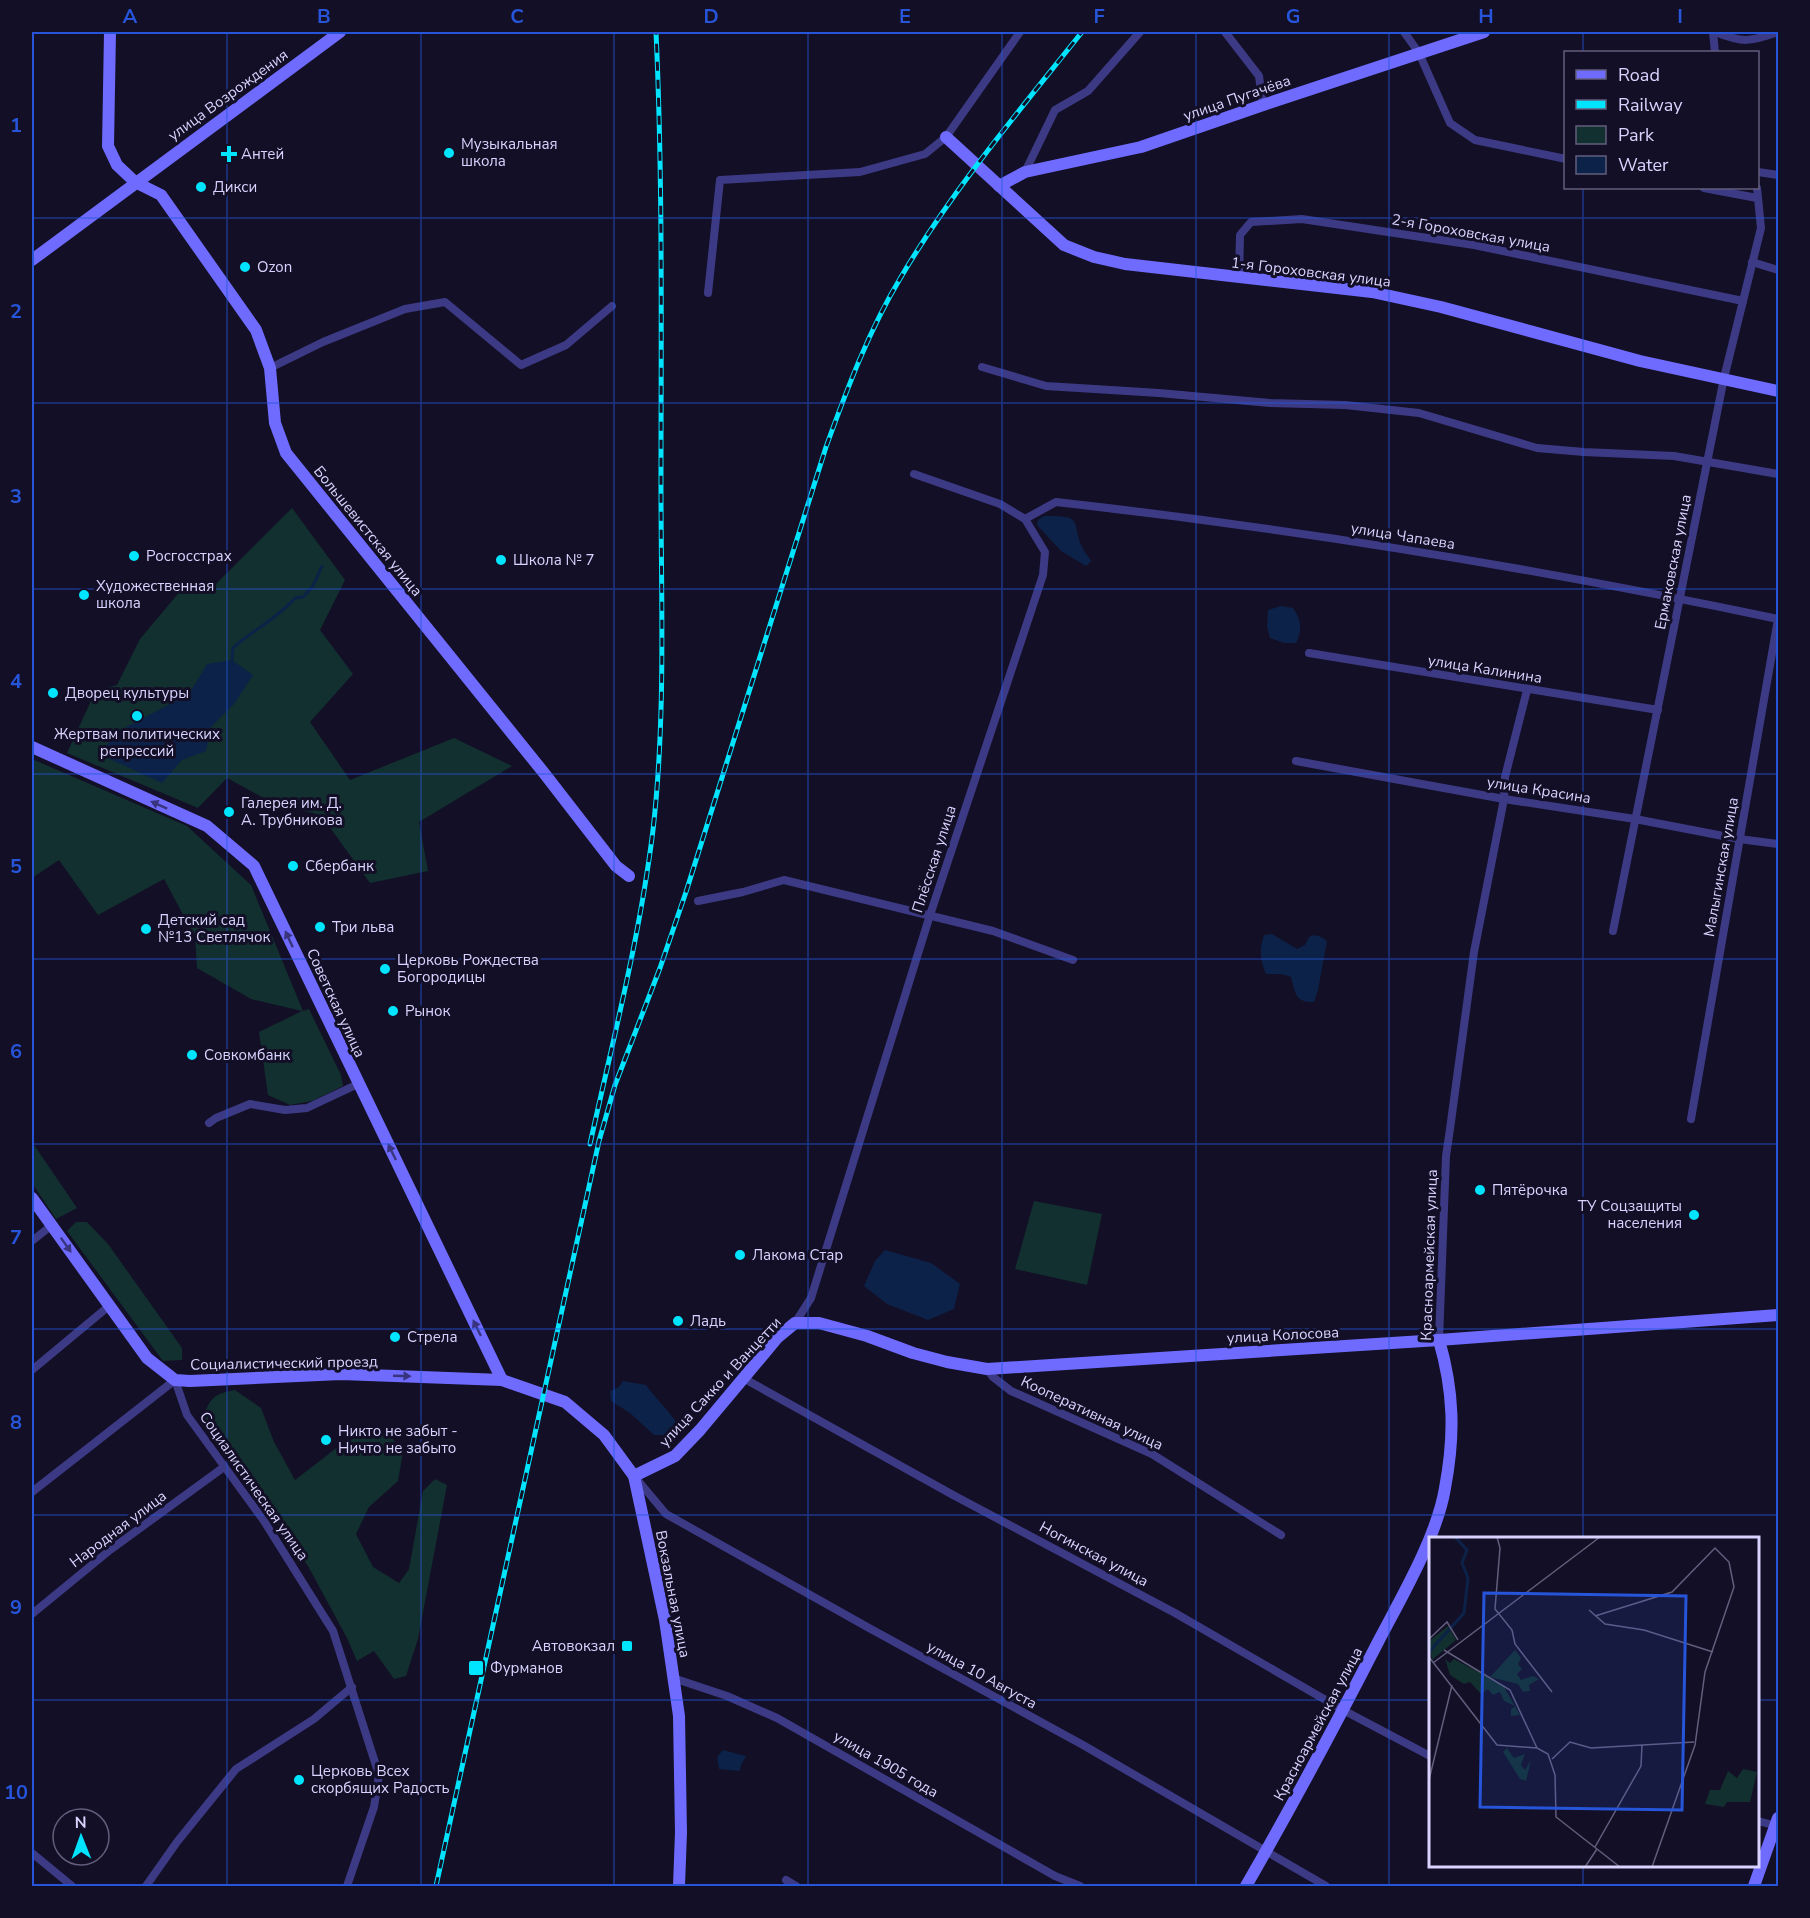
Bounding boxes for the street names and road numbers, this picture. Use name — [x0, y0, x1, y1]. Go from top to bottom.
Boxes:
street label: улица Возрождения — [164, 45, 292, 145]
street label: улица Пугачёва — [1181, 70, 1293, 126]
street label: 2-я Гороховская улица — [1390, 209, 1552, 257]
street label: 1-я Гороховская улица — [1230, 252, 1392, 292]
street label: Большевистская улица — [309, 462, 427, 600]
street label: Ермаковская улица — [1650, 493, 1696, 631]
street label: улица Чапаева — [1349, 518, 1457, 554]
street label: улица Калинина — [1427, 650, 1543, 688]
street label: улица Красина — [1486, 772, 1592, 808]
street label: Малыгинская улица — [1699, 796, 1743, 938]
street label: Плёсская улица — [907, 803, 961, 915]
street label: Советская улица — [302, 945, 370, 1061]
street label: Красноармейская улица — [1416, 1169, 1442, 1341]
street label: улица Сакко и Ванцетти — [654, 1313, 786, 1451]
street label: улица Колосова — [1226, 1322, 1340, 1348]
street label: Социалистический проезд — [190, 1351, 378, 1375]
street label: Кооперативная улица — [1018, 1371, 1166, 1455]
street label: Социалистическая улица — [195, 1408, 313, 1564]
street label: Народная улица — [65, 1486, 171, 1572]
street label: Ногинская улица — [1036, 1517, 1152, 1591]
street label: Вокзальная улица — [651, 1529, 695, 1659]
street label: улица 10 Августа — [923, 1636, 1041, 1714]
street label: Красноармейская улица — [1269, 1644, 1367, 1804]
street label: улица 1905 года — [830, 1726, 942, 1802]

